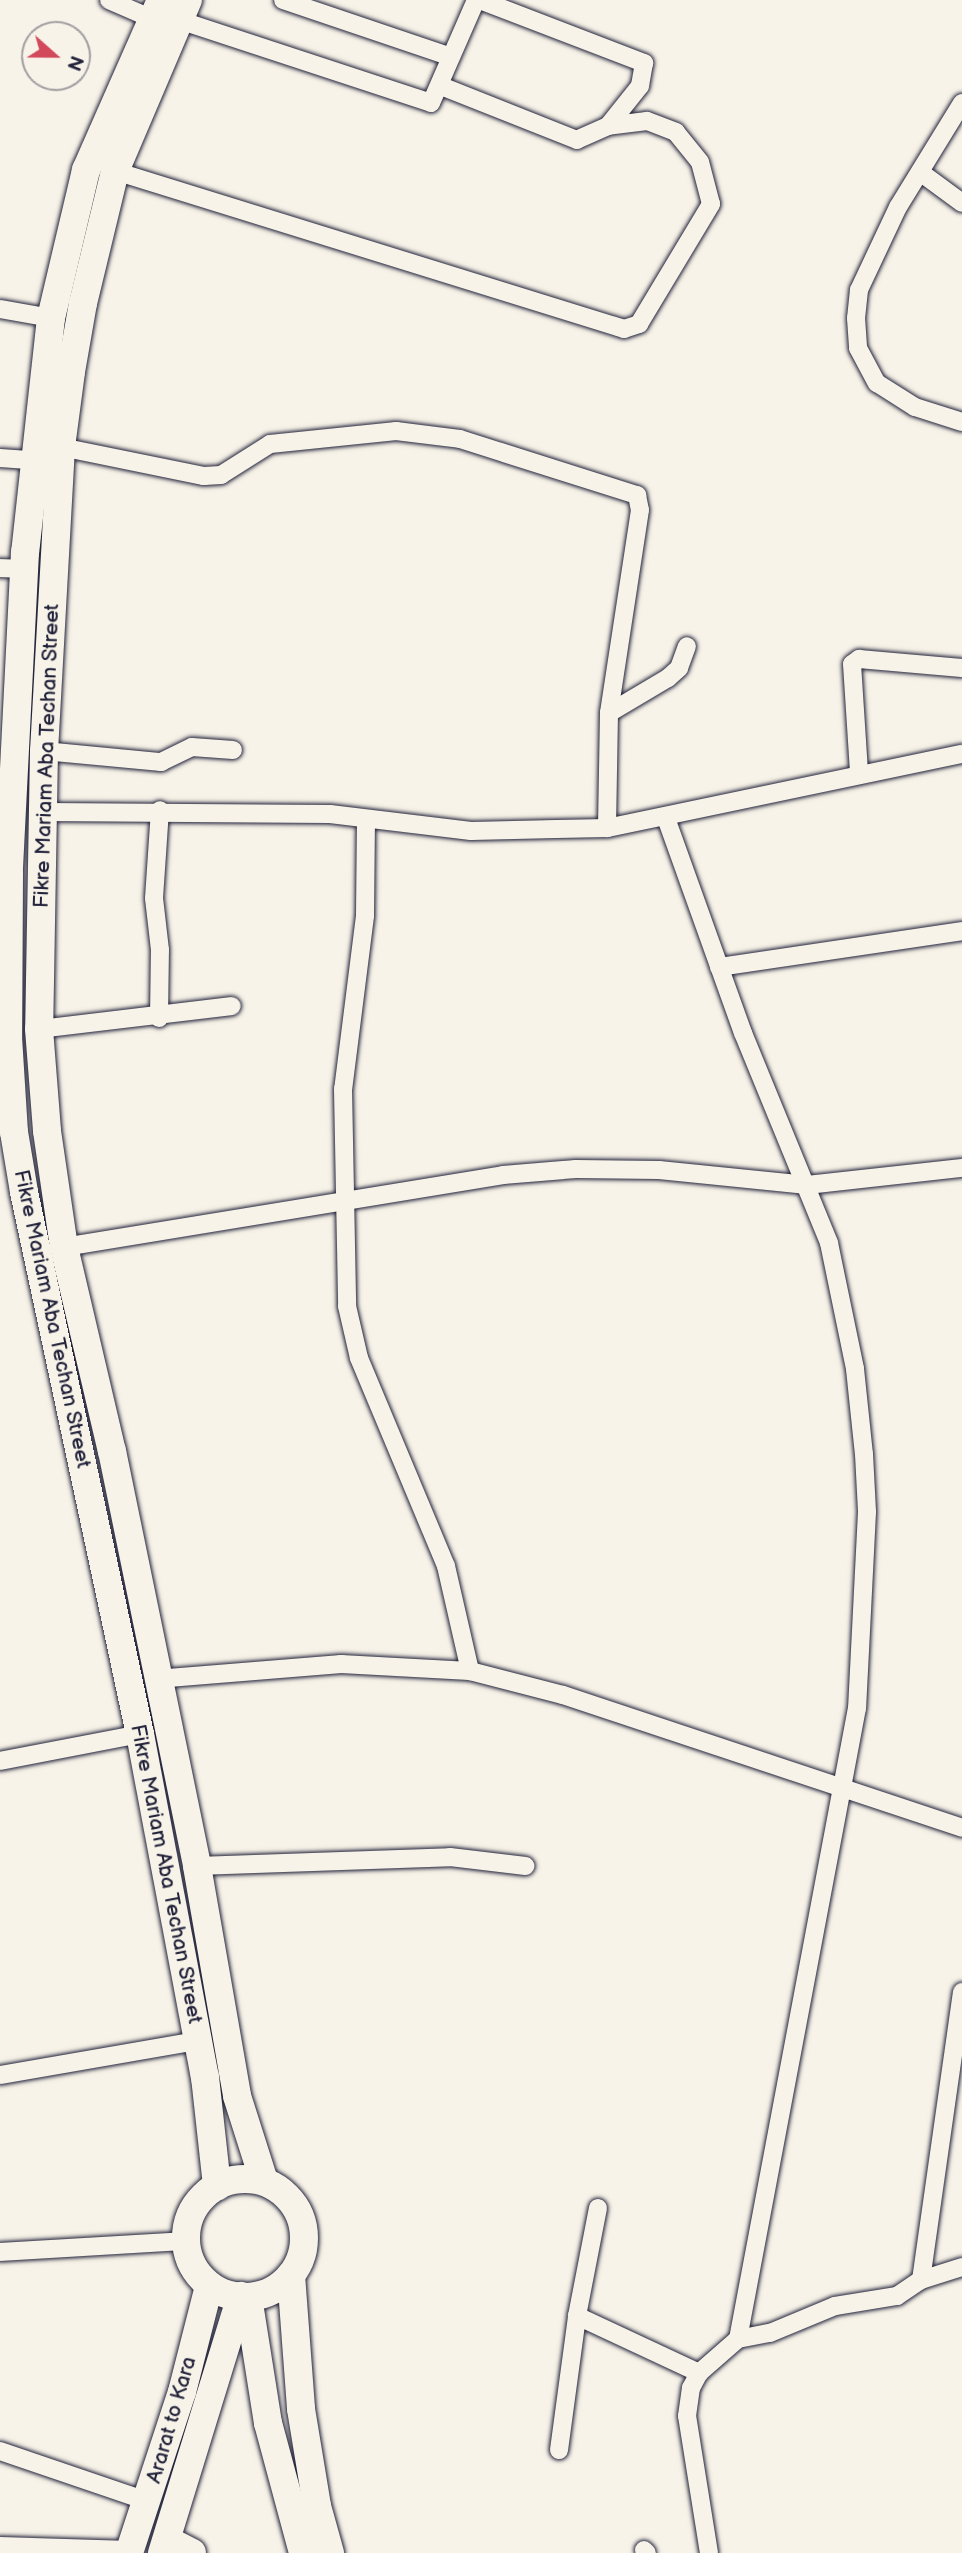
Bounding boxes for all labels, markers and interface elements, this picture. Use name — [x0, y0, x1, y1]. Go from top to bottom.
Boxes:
north arrow — [21, 21, 91, 91]
text: N — [61, 52, 87, 74]
street label: Fikre Mariam Aba Techan Street — [29, 603, 65, 909]
street label: Fikre Mariam Aba Techan Street — [8, 1167, 96, 1471]
street label: Fikre Mariam Aba Techan Street — [124, 1722, 208, 2026]
street label: Ararat to Kara — [142, 2354, 202, 2486]

